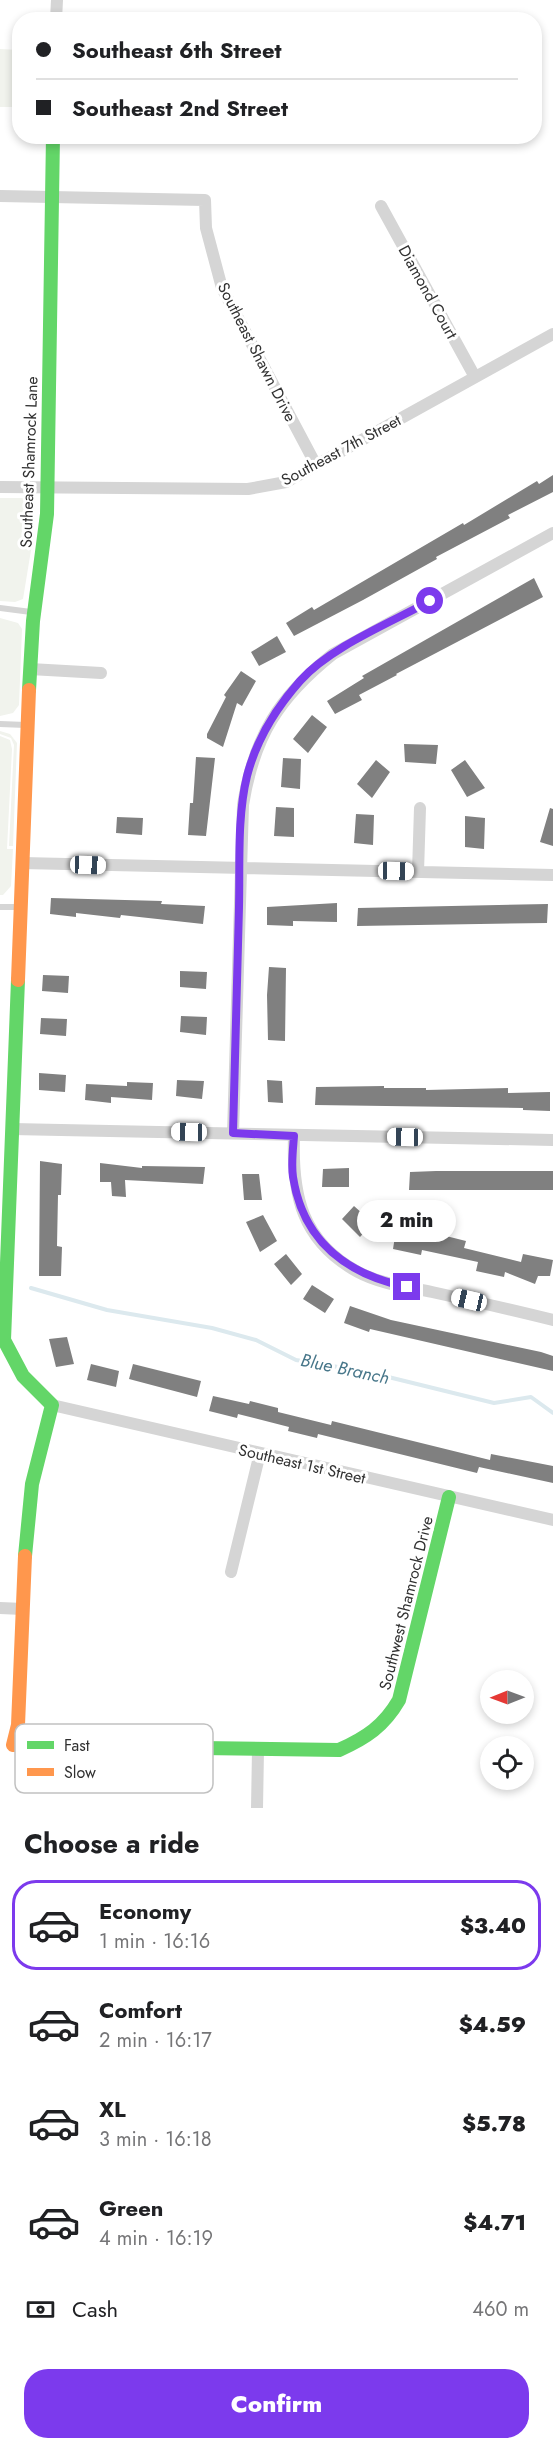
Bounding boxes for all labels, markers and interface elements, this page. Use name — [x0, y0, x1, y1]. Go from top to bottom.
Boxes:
text: Southeast 6th Street — [72, 34, 282, 66]
text: Southeast 2nd Street — [72, 92, 288, 124]
street label: Diamond Court — [393, 241, 463, 343]
street label: Southeast Shawn Drive — [212, 278, 302, 426]
street label: Southeast Shamrock Lane — [15, 376, 43, 548]
street label: Southeast 7th Street — [277, 409, 405, 491]
route start — [416, 587, 443, 614]
car — [70, 855, 106, 875]
car — [378, 862, 414, 880]
car — [171, 1123, 207, 1141]
car — [387, 1128, 423, 1146]
callout: 2 min — [358, 1200, 456, 1242]
text: 2 min — [380, 1206, 433, 1235]
route end — [393, 1273, 420, 1300]
car — [449, 1287, 489, 1313]
water label: Blue Branch — [298, 1347, 392, 1391]
street label: Southeast 1st Street — [236, 1438, 368, 1490]
street label: Southwest Shamrock Drive — [373, 1514, 439, 1692]
north arrow — [480, 1670, 534, 1724]
map controls — [480, 1670, 534, 1790]
legend — [15, 1724, 213, 1793]
text: Fast — [64, 1734, 90, 1757]
button: locate — [480, 1736, 534, 1790]
text: Slow — [64, 1761, 96, 1784]
text: Choose a ride — [24, 1824, 199, 1863]
text: Economy — [99, 1895, 191, 1927]
icon: car — [27, 1898, 81, 1952]
text: $3.40 — [460, 1909, 526, 1941]
text: 1 min · 16:16 — [99, 1927, 210, 1956]
text: Comfort — [99, 1994, 182, 2026]
icon: car — [27, 1997, 81, 2051]
text: $4.59 — [459, 2008, 526, 2040]
text: 2 min · 16:17 — [99, 2026, 212, 2055]
text: XL — [99, 2093, 126, 2125]
icon: car — [27, 2096, 81, 2150]
text: $5.78 — [462, 2107, 526, 2139]
text: 3 min · 16:18 — [99, 2125, 212, 2154]
text: Green — [99, 2192, 163, 2224]
icon: car — [27, 2195, 81, 2249]
text: $4.71 — [463, 2206, 526, 2238]
text: 4 min · 16:19 — [99, 2224, 213, 2253]
icon: cash — [24, 2293, 57, 2326]
text: Cash — [72, 2293, 118, 2325]
text: 460 m — [472, 2295, 529, 2324]
button: Confirm — [24, 2369, 529, 2438]

